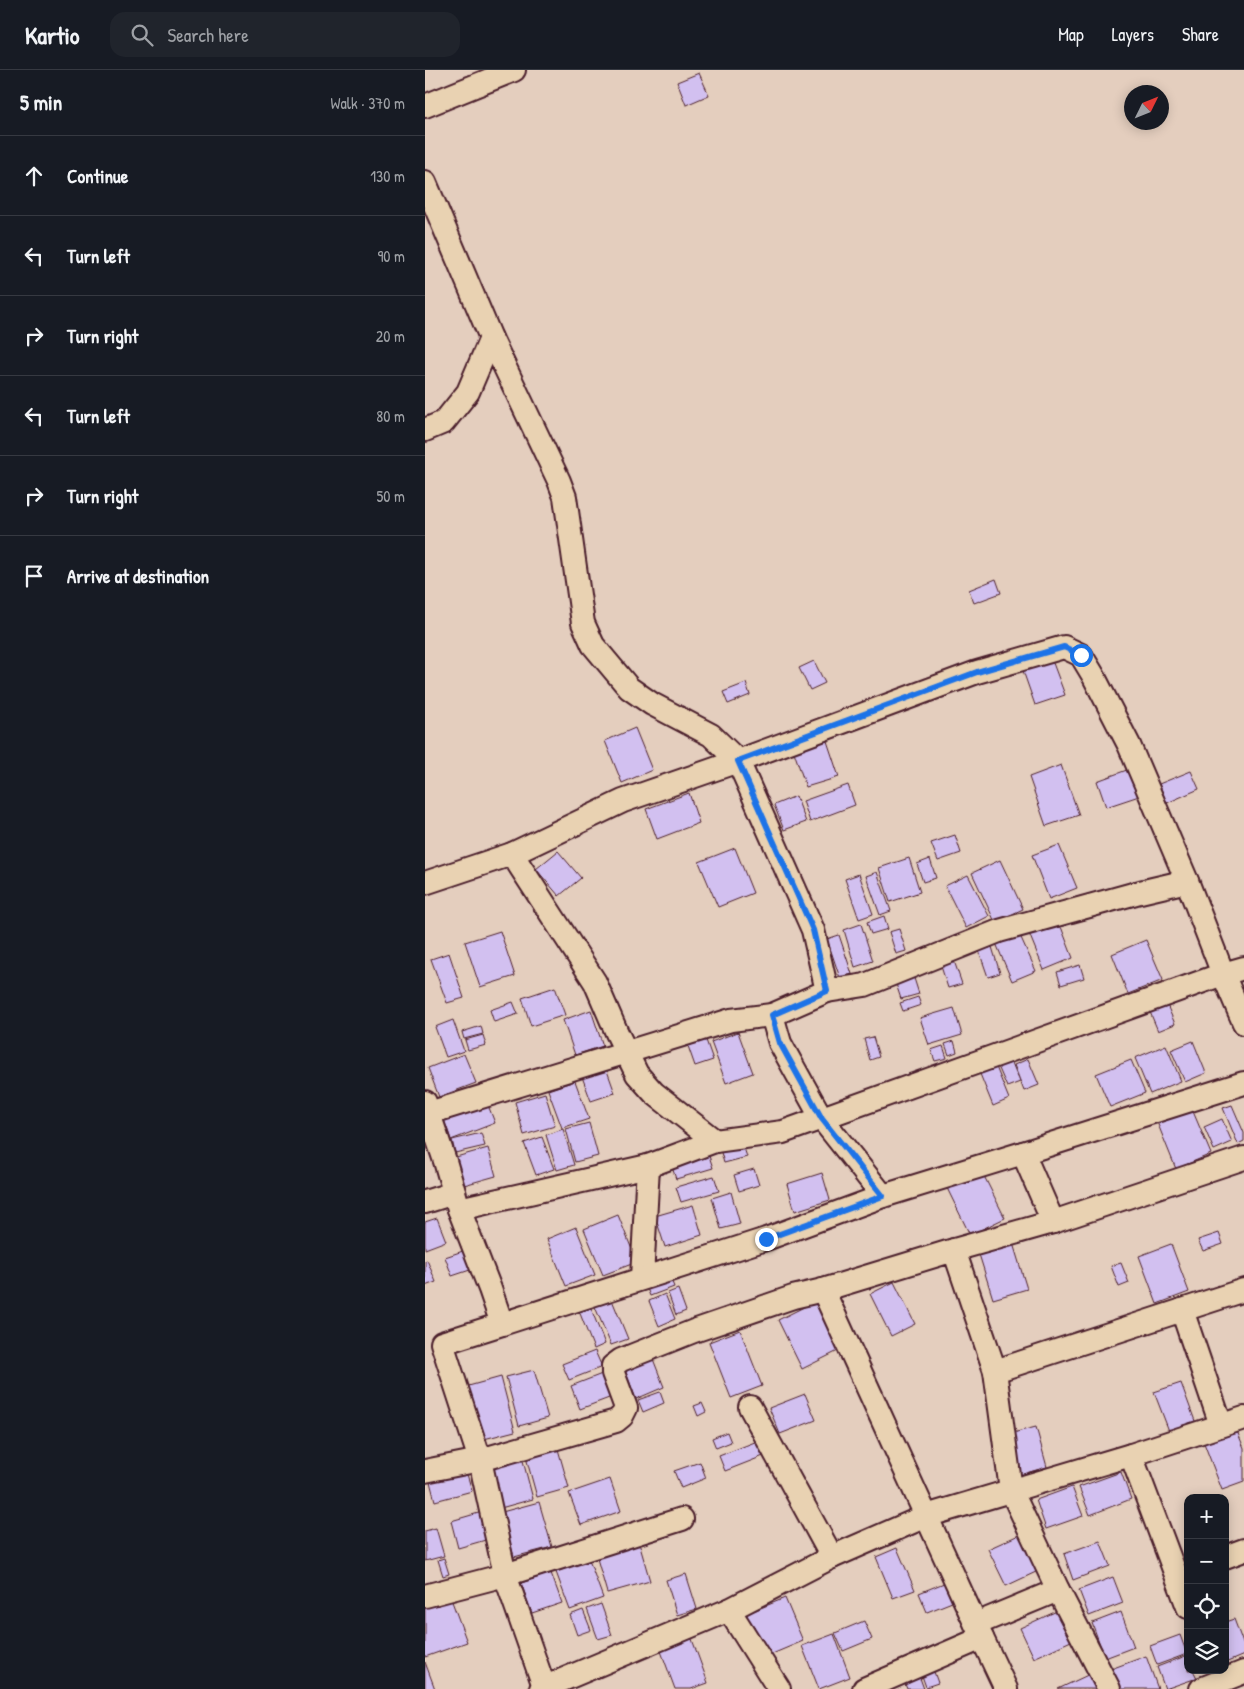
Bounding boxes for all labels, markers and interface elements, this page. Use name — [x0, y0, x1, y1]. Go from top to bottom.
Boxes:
search box — [110, 12, 460, 57]
text: Kartio — [25, 19, 80, 51]
icon: search — [128, 21, 156, 49]
text: Search here — [168, 22, 249, 48]
text: Map — [1058, 22, 1084, 47]
text: Layers — [1112, 22, 1154, 47]
text: Share — [1182, 22, 1219, 47]
north arrow — [1124, 85, 1169, 130]
text: 5 min — [20, 88, 62, 117]
text: Walk · 370 m — [331, 92, 405, 114]
icon: ahead — [20, 162, 48, 190]
text: Continue — [67, 163, 128, 189]
text: 130 m — [370, 165, 405, 187]
icon: left — [20, 242, 48, 270]
text: Turn left — [67, 243, 130, 269]
text: 90 m — [377, 245, 405, 267]
icon: right — [20, 322, 48, 350]
text: Turn right — [67, 323, 138, 349]
text: 20 m — [376, 325, 405, 347]
icon: left — [20, 402, 48, 430]
text: Turn left — [67, 403, 130, 429]
text: 80 m — [376, 405, 405, 427]
icon: right — [20, 482, 48, 510]
text: Turn right — [67, 483, 138, 509]
text: 50 m — [377, 485, 405, 507]
icon: arrive — [20, 562, 48, 590]
text: Arrive at destination — [67, 563, 209, 589]
route start — [1070, 644, 1093, 667]
route end — [755, 1228, 778, 1251]
map controls — [1184, 1494, 1229, 1674]
button: + — [1184, 1494, 1229, 1539]
button: − — [1184, 1539, 1229, 1584]
button: locate — [1184, 1584, 1229, 1629]
button: layers — [1184, 1629, 1229, 1674]

